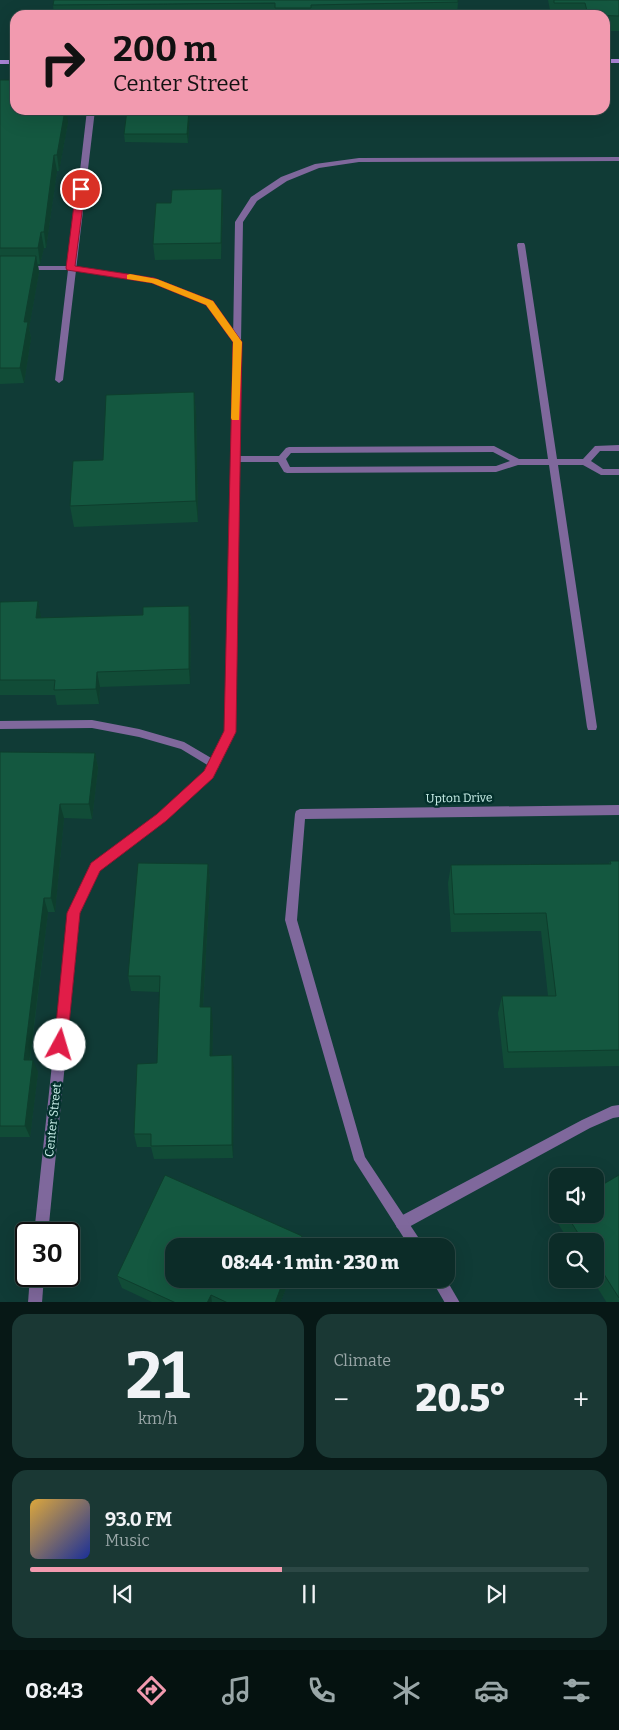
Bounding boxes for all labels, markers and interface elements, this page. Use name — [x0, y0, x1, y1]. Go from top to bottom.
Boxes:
text: 200 m — [113, 28, 217, 70]
icon: right — [30, 30, 95, 95]
text: Center Street — [113, 70, 249, 97]
pin — [60, 168, 102, 210]
icon: arrive — [67, 175, 95, 203]
street label: Upton Drive — [425, 790, 493, 806]
position arrow — [33, 1018, 85, 1070]
street label: Center Street — [42, 1082, 64, 1157]
map controls — [549, 1168, 604, 1288]
button: sound — [549, 1168, 604, 1223]
speed limit sign: 30 — [15, 1222, 80, 1287]
button: search — [549, 1233, 604, 1288]
text: 08:44 · 1 min · 230 m — [221, 1251, 399, 1274]
text: 21 — [125, 1337, 190, 1415]
text: Climate — [334, 1351, 391, 1370]
text: 20.5° — [416, 1375, 506, 1421]
text: − — [334, 1383, 349, 1416]
text: + — [573, 1383, 589, 1416]
text: km/h — [138, 1409, 178, 1428]
text: 93.0 FM — [105, 1508, 172, 1531]
text: Music — [105, 1531, 150, 1550]
icon: previous — [109, 1580, 137, 1608]
icon: pause — [295, 1580, 323, 1608]
icon: next — [482, 1580, 510, 1608]
icon: directions — [134, 1673, 169, 1708]
icon: music — [219, 1673, 254, 1708]
icon: phone — [304, 1673, 339, 1708]
icon: climate — [389, 1673, 424, 1708]
icon: car — [474, 1673, 509, 1708]
icon: filters — [559, 1673, 594, 1708]
text: 08:43 — [25, 1677, 83, 1704]

